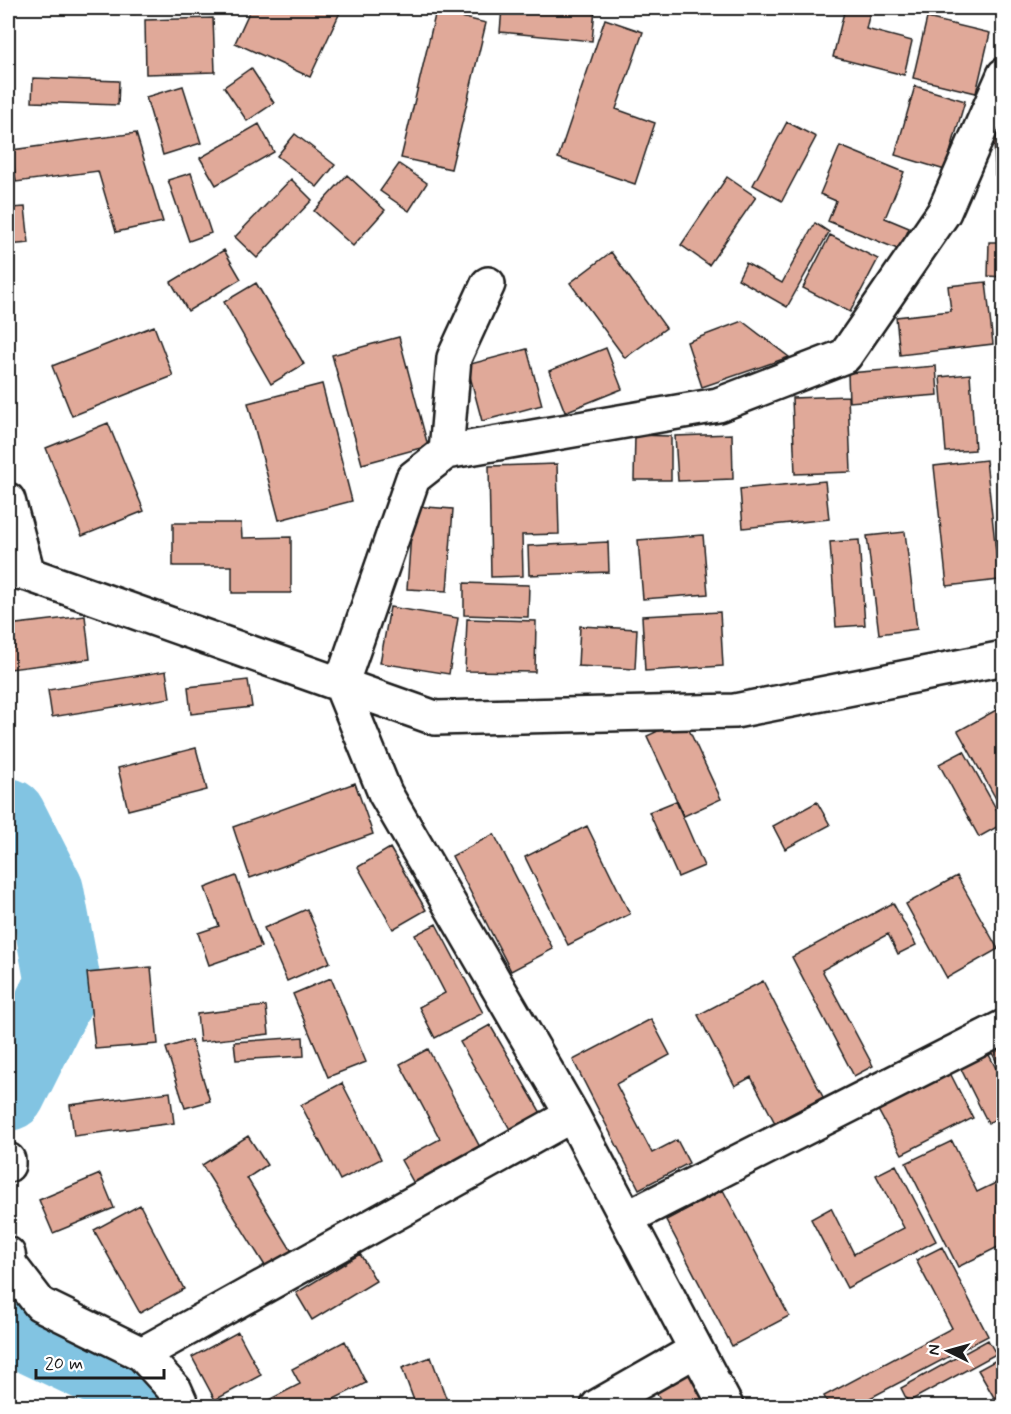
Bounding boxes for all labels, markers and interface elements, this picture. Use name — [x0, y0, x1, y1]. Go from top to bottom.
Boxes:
north arrow — [918, 1321, 978, 1381]
scale bar — [36, 1342, 164, 1380]
text: N — [924, 1344, 945, 1356]
text: 20 m — [45, 1352, 83, 1376]

